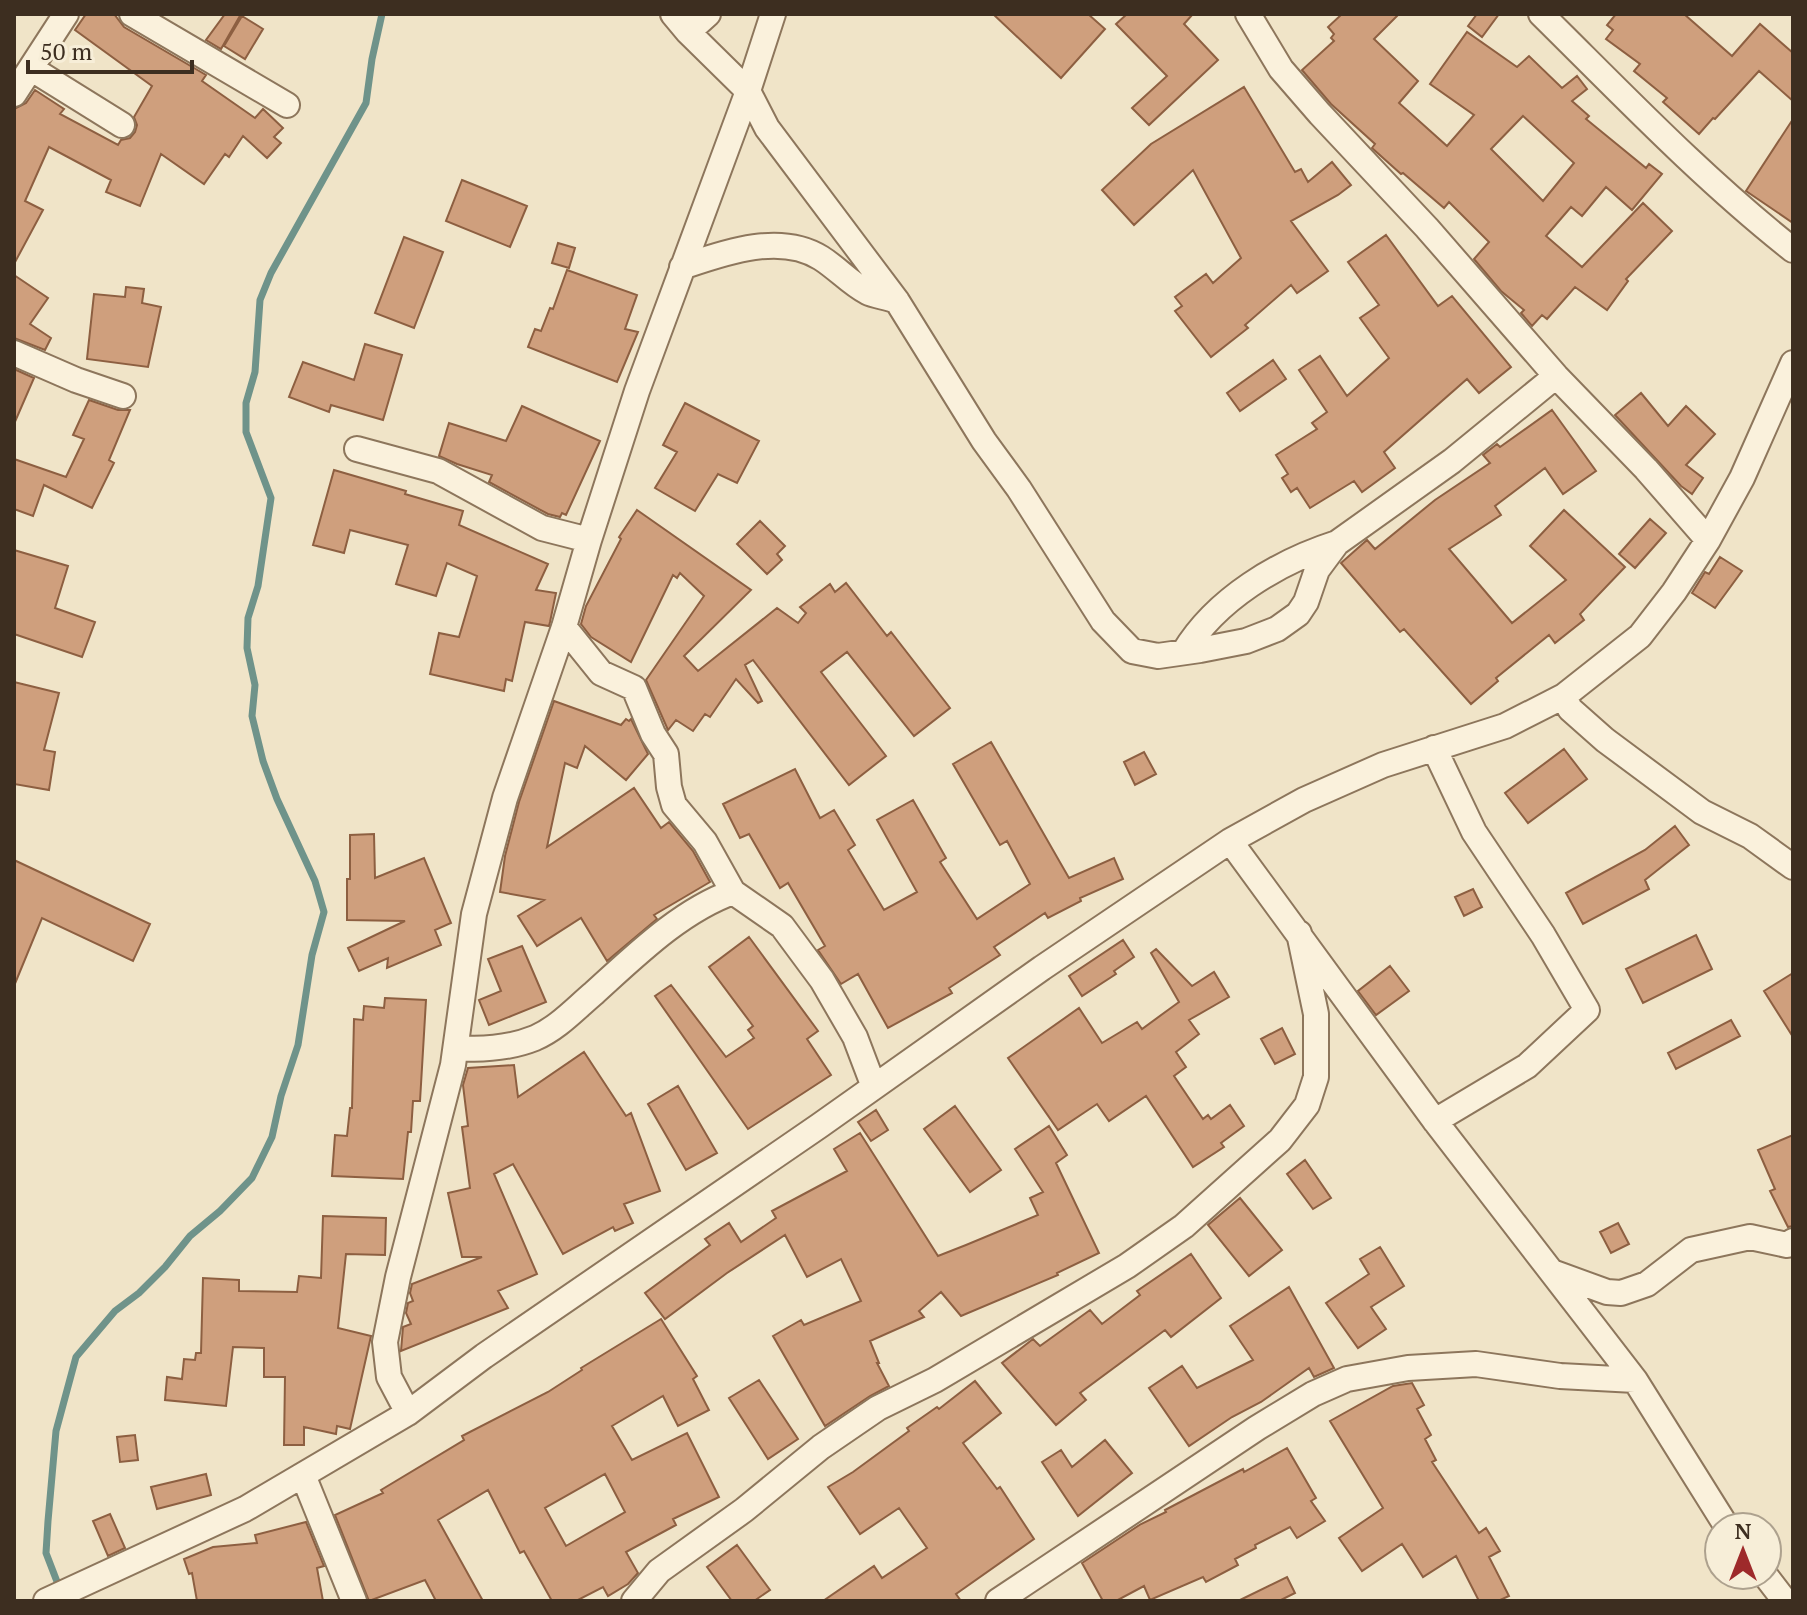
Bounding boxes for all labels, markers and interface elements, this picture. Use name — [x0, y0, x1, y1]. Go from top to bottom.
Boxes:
scale bar — [28, 24, 192, 74]
text: 50 m — [40, 35, 92, 67]
north arrow — [1703, 1511, 1783, 1591]
text: N — [1735, 1516, 1752, 1545]

